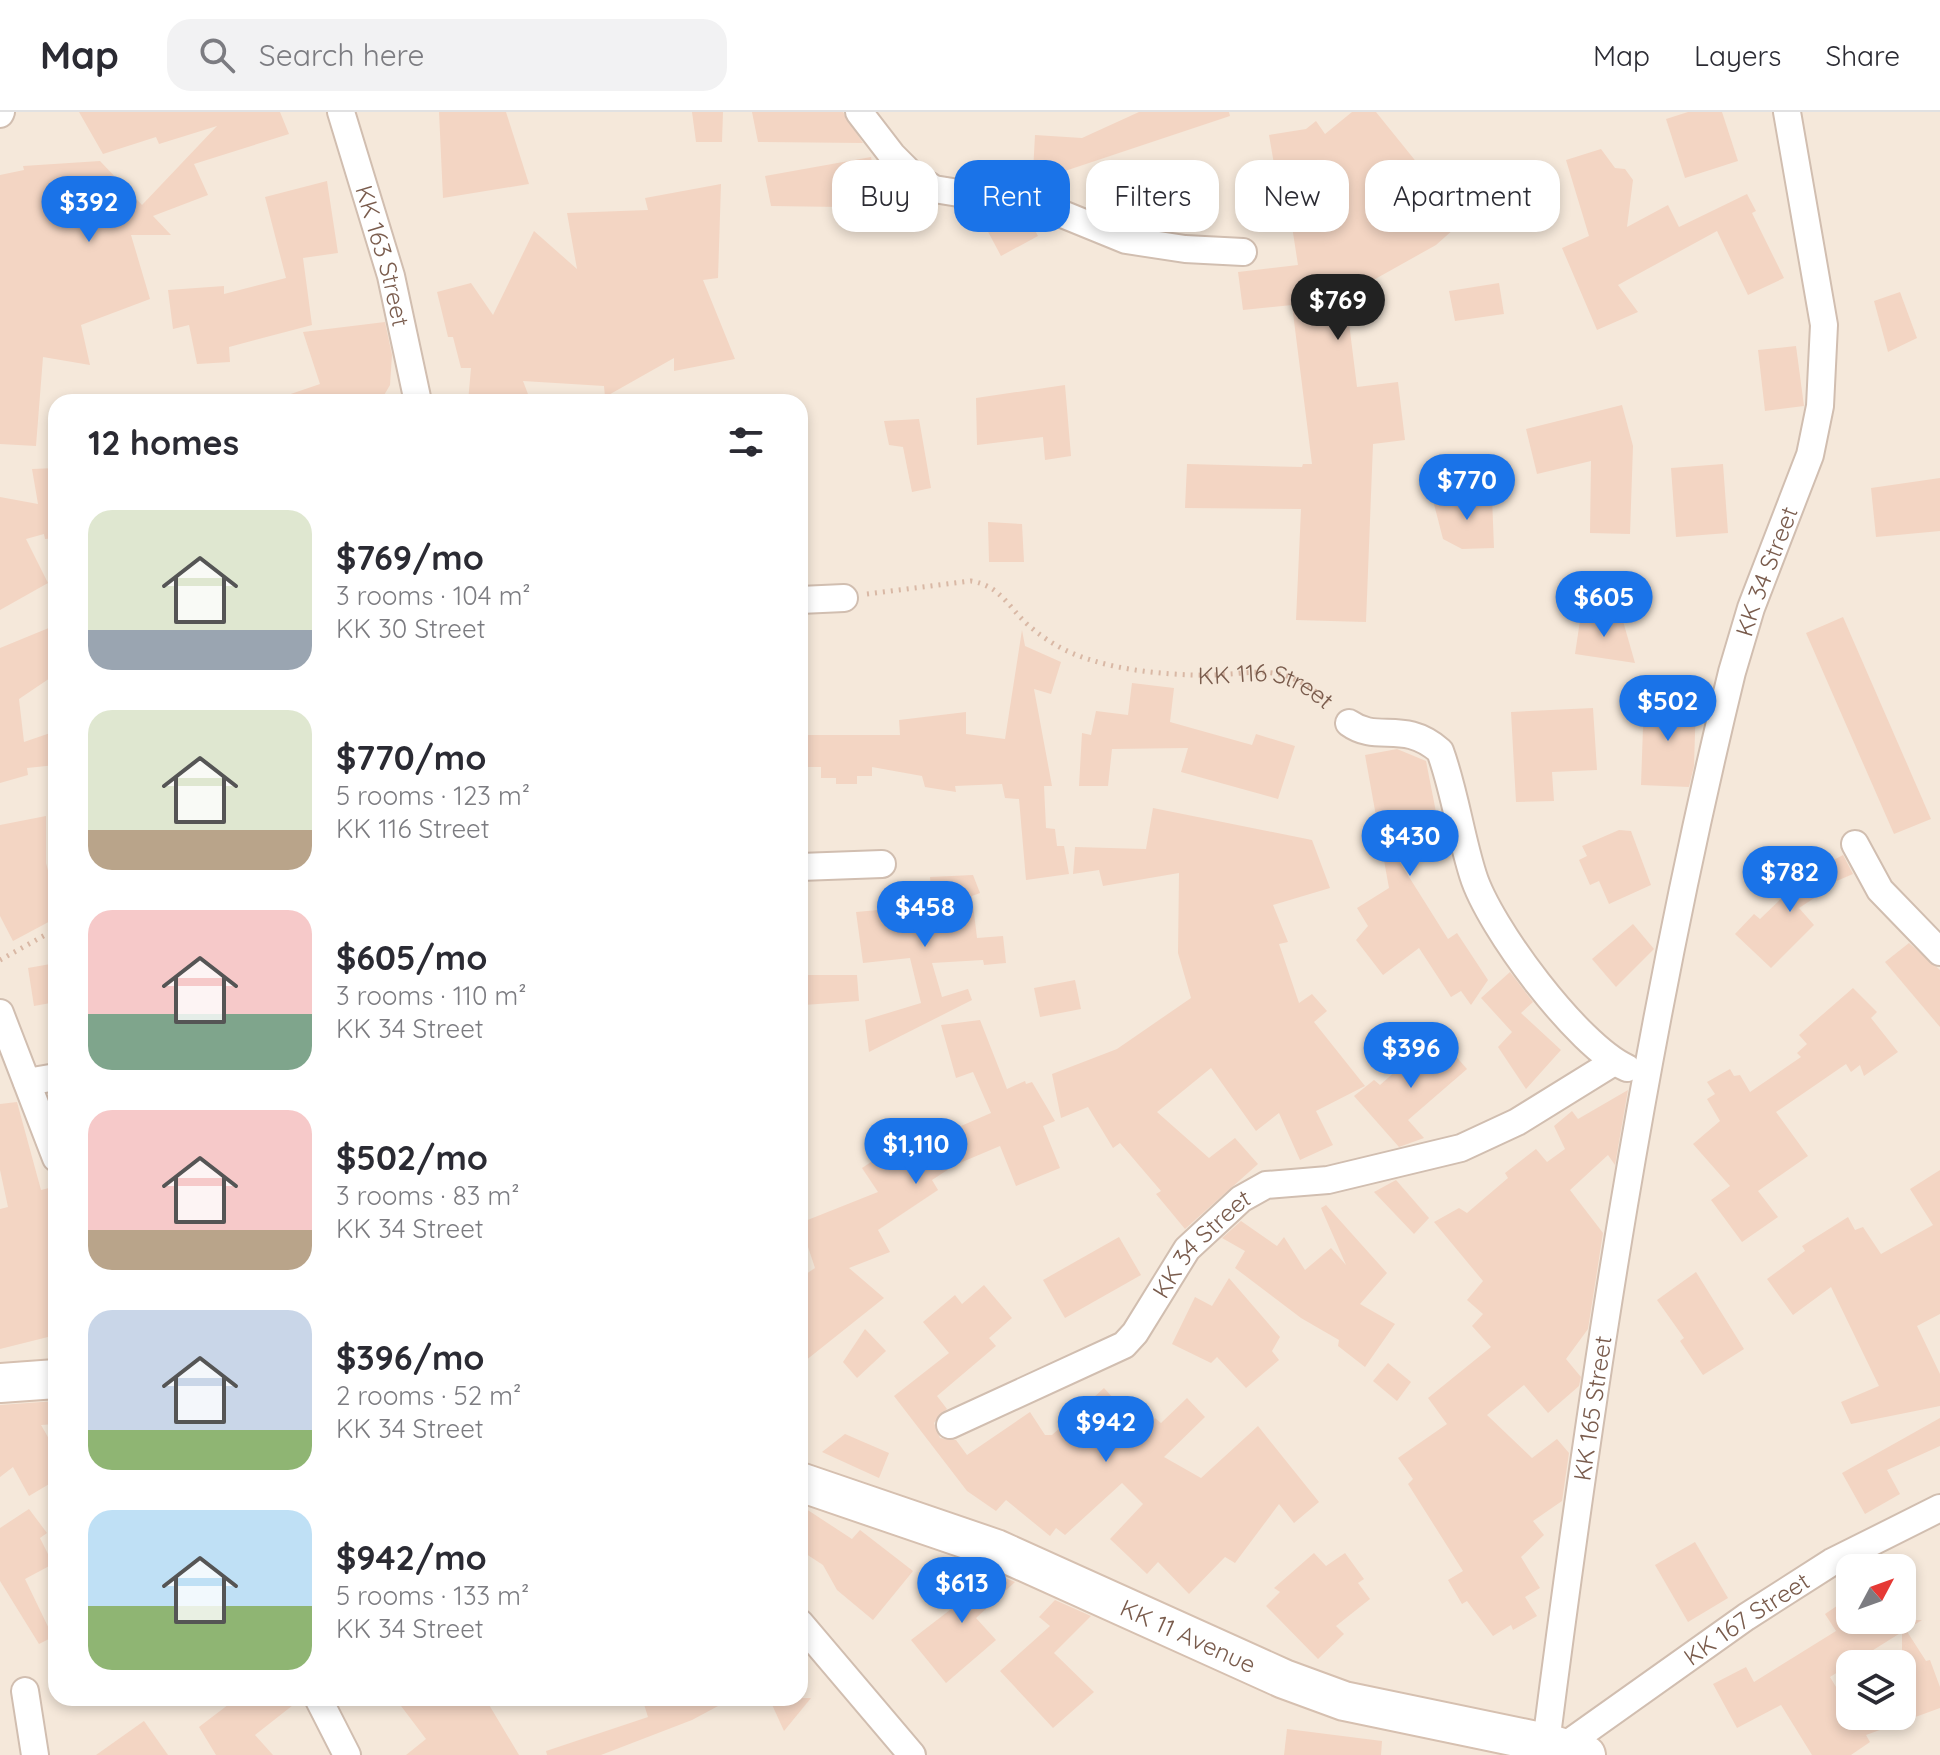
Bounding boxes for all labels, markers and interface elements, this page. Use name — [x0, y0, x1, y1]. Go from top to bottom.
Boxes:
search box — [167, 19, 727, 91]
text: Map — [40, 31, 119, 79]
icon: search — [195, 33, 239, 77]
text: Search here — [259, 36, 424, 74]
text: Map — [1593, 38, 1650, 73]
text: Layers — [1694, 38, 1781, 73]
text: Share — [1825, 38, 1900, 73]
chip: Buy — [832, 160, 938, 232]
chip: Rent — [954, 160, 1070, 232]
chip: Filters — [1086, 160, 1219, 232]
chip: New — [1235, 160, 1349, 232]
chip: Apartment — [1365, 160, 1560, 232]
pin: $392 — [42, 176, 136, 244]
street label: KK 163 Street — [349, 181, 416, 329]
text: $392 — [59, 185, 119, 218]
pin: $769 — [1291, 274, 1385, 342]
text: $769 — [1309, 283, 1367, 316]
icon: filters — [724, 420, 768, 464]
text: 12 homes — [88, 421, 239, 464]
pin: $770 — [1420, 454, 1514, 522]
text: $770 — [1437, 463, 1497, 496]
street label: KK 34 Street — [1728, 502, 1804, 640]
text: $769/mo — [336, 536, 484, 579]
icon: home — [152, 542, 248, 638]
pin: $605 — [1557, 571, 1651, 639]
text: 3 rooms · 104 m² — [336, 579, 531, 612]
text: $605 — [1574, 580, 1634, 613]
text: KK 30 Street — [336, 612, 485, 645]
street label: KK 116 Street — [1197, 657, 1340, 715]
pin: $502 — [1621, 675, 1715, 743]
text: $502 — [1637, 684, 1699, 717]
text: $770/mo — [336, 736, 486, 779]
icon: home — [152, 742, 248, 838]
text: 5 rooms · 123 m² — [336, 779, 530, 812]
pin: $430 — [1363, 810, 1457, 878]
text: KK 116 Street — [336, 812, 490, 845]
text: $430 — [1380, 819, 1440, 852]
pin: $782 — [1743, 846, 1837, 914]
text: $782 — [1761, 855, 1819, 888]
pin: $458 — [878, 881, 972, 949]
text: $458 — [895, 890, 955, 923]
text: $605/mo — [336, 936, 487, 979]
icon: home — [152, 942, 248, 1038]
text: 3 rooms · 110 m² — [336, 979, 527, 1012]
text: KK 34 Street — [336, 1012, 484, 1045]
pin: $396 — [1364, 1022, 1458, 1090]
text: $396 — [1382, 1031, 1440, 1064]
pin: $1,110 — [851, 1118, 981, 1186]
text: $1,110 — [882, 1127, 950, 1160]
text: $502/mo — [336, 1136, 488, 1179]
icon: home — [152, 1142, 248, 1238]
text: 3 rooms · 83 m² — [336, 1179, 519, 1212]
street label: KK 34 Street — [1145, 1182, 1255, 1303]
text: KK 34 Street — [336, 1212, 484, 1245]
street label: KK 165 Street — [1567, 1334, 1618, 1483]
text: $396/mo — [336, 1336, 485, 1379]
icon: home — [152, 1342, 248, 1438]
text: 2 rooms · 52 m² — [336, 1379, 521, 1412]
pin: $942 — [1059, 1396, 1153, 1464]
text: $942 — [1076, 1405, 1136, 1438]
text: KK 34 Street — [336, 1412, 484, 1445]
text: $942/mo — [336, 1536, 487, 1579]
icon: home — [152, 1542, 248, 1638]
north arrow — [1836, 1554, 1916, 1634]
map controls — [1836, 1554, 1916, 1730]
pin: $613 — [915, 1557, 1009, 1625]
street label: KK 167 Street — [1678, 1565, 1815, 1672]
text: $613 — [935, 1566, 989, 1599]
text: 5 rooms · 133 m² — [336, 1579, 529, 1612]
street label: KK 11 Avenue — [1116, 1592, 1261, 1679]
text: KK 34 Street — [336, 1612, 484, 1645]
button: layers — [1836, 1650, 1916, 1730]

